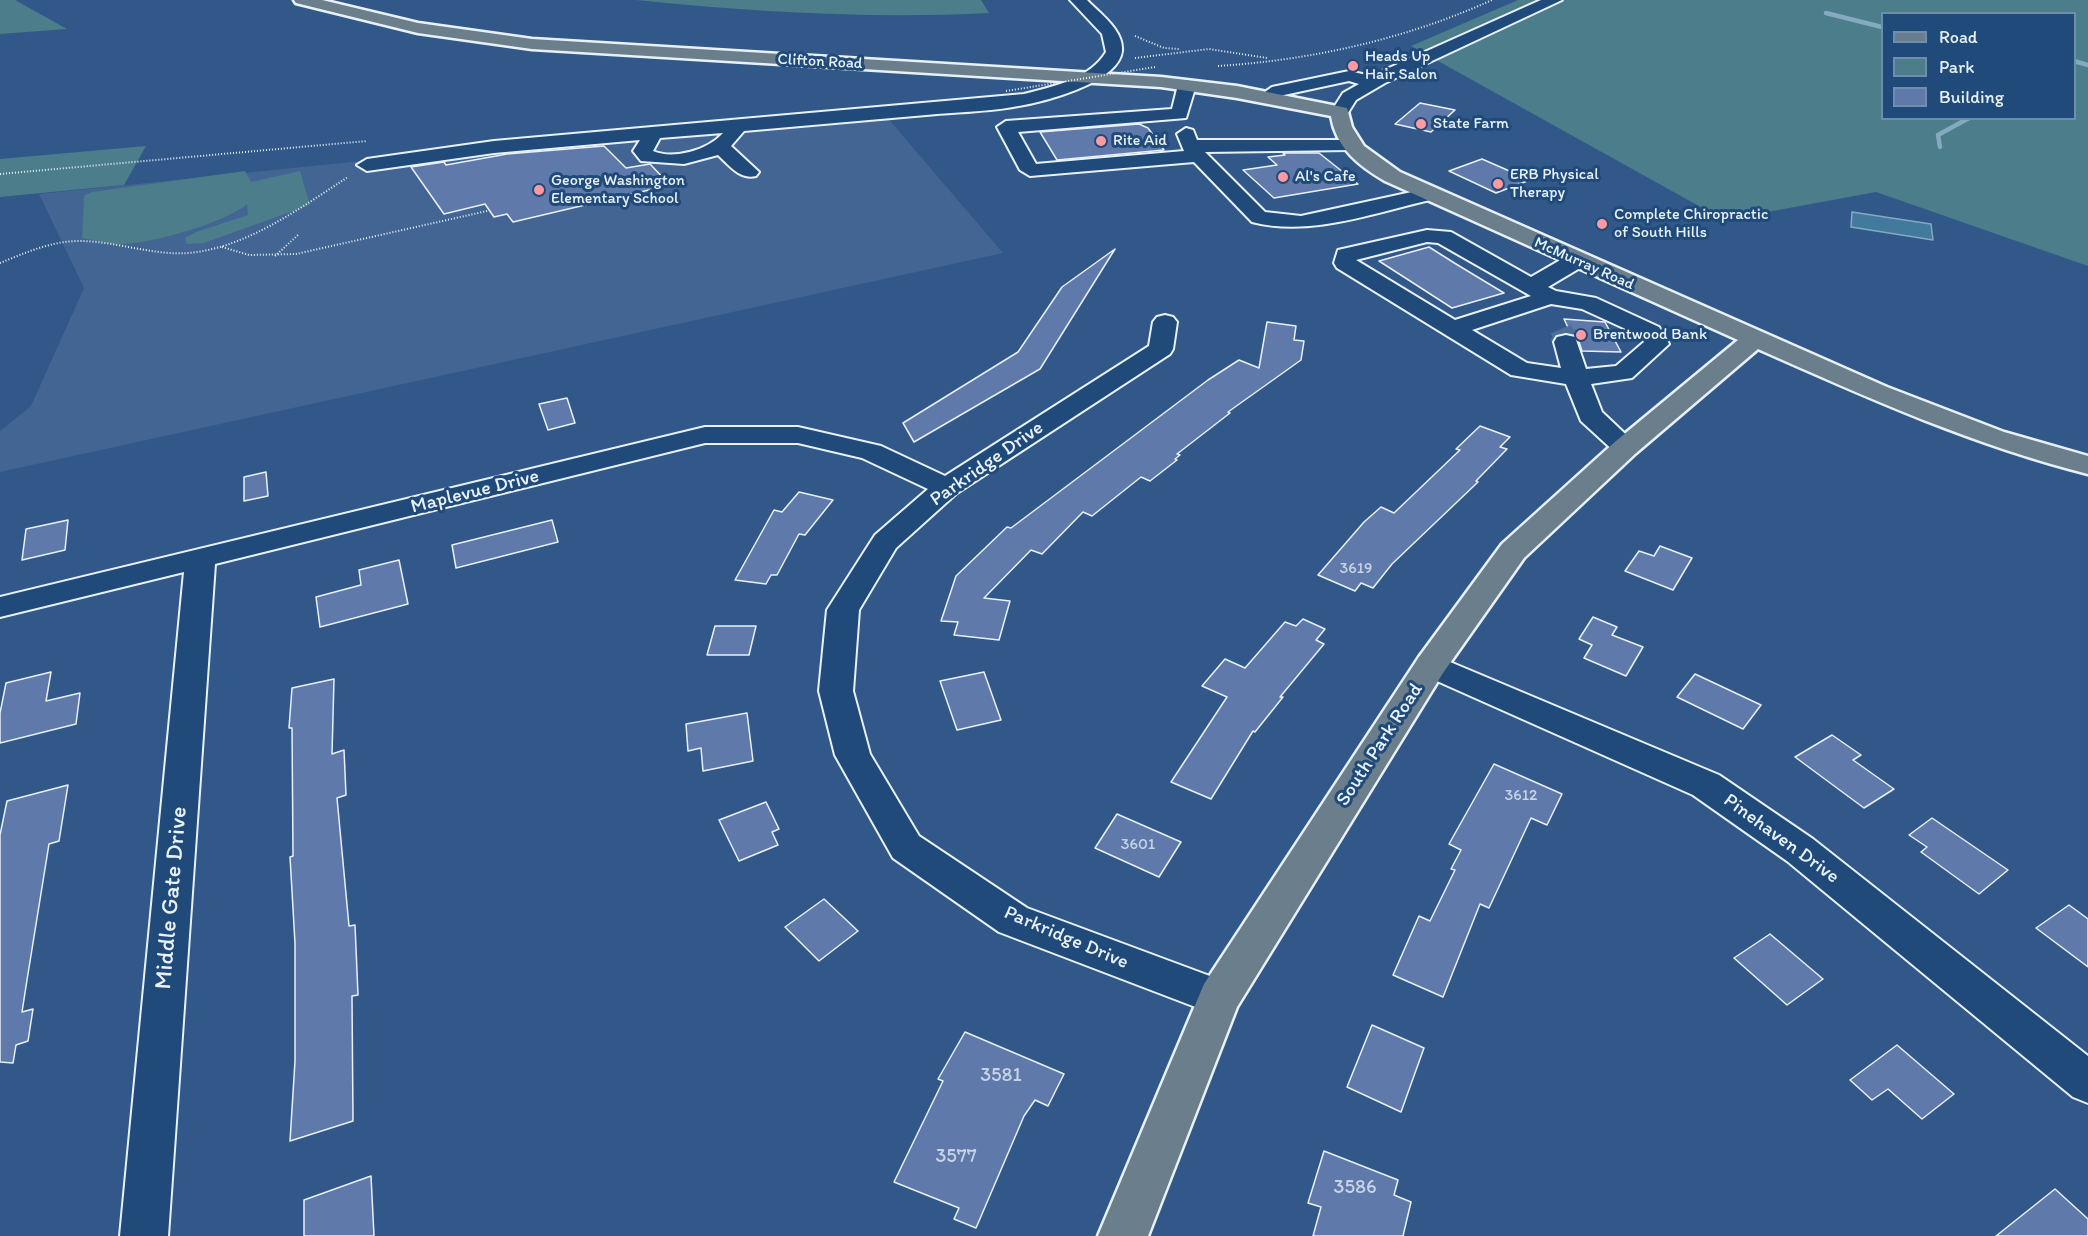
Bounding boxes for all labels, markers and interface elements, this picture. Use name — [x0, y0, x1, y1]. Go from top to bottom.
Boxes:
legend — [1881, 12, 2076, 120]
text: Road — [1939, 26, 1978, 48]
place label: Heads Up Hair Salon — [1365, 47, 1437, 85]
street label: Clifton Road — [777, 50, 863, 74]
text: Park — [1939, 56, 1974, 78]
marker: Heads Up Hair Salon — [1346, 59, 1360, 73]
text: Building — [1939, 86, 2004, 108]
place label: State Farm — [1433, 114, 1509, 134]
marker: State Farm — [1414, 117, 1428, 131]
place label: Rite Aid — [1113, 131, 1167, 151]
marker: Rite Aid — [1094, 134, 1108, 148]
place label: ERB Physical Therapy — [1510, 165, 1599, 203]
place label: Al's Cafe — [1295, 167, 1356, 187]
marker: Al's Cafe — [1276, 170, 1290, 184]
place label: George Washington Elementary School — [551, 171, 685, 209]
marker: ERB Physical Therapy — [1491, 177, 1505, 191]
marker: George Washington Elementary School — [532, 183, 546, 197]
place label: Complete Chiropractic of South Hills — [1614, 205, 1768, 243]
marker: Complete Chiropractic of South Hills — [1595, 217, 1609, 231]
street label: McMurray Road — [1531, 233, 1637, 295]
place label: Brentwood Bank — [1593, 325, 1707, 345]
marker: Brentwood Bank — [1574, 328, 1588, 342]
street label: Parkridge Drive — [926, 416, 1048, 512]
street label: Maplevue Drive — [408, 464, 542, 520]
house number: 3619 — [1340, 559, 1372, 579]
street label: South Park Road — [1331, 679, 1429, 811]
house number: 3612 — [1504, 786, 1538, 806]
street label: Pinehaven Drive — [1718, 789, 1844, 889]
street label: Middle Gate Drive — [150, 805, 194, 991]
house number: 3601 — [1121, 835, 1155, 855]
street label: Parkridge Drive — [1000, 901, 1132, 975]
house number: 3581 — [980, 1064, 1022, 1088]
house number: 3577 — [935, 1145, 977, 1169]
house number: 3586 — [1334, 1176, 1376, 1200]

